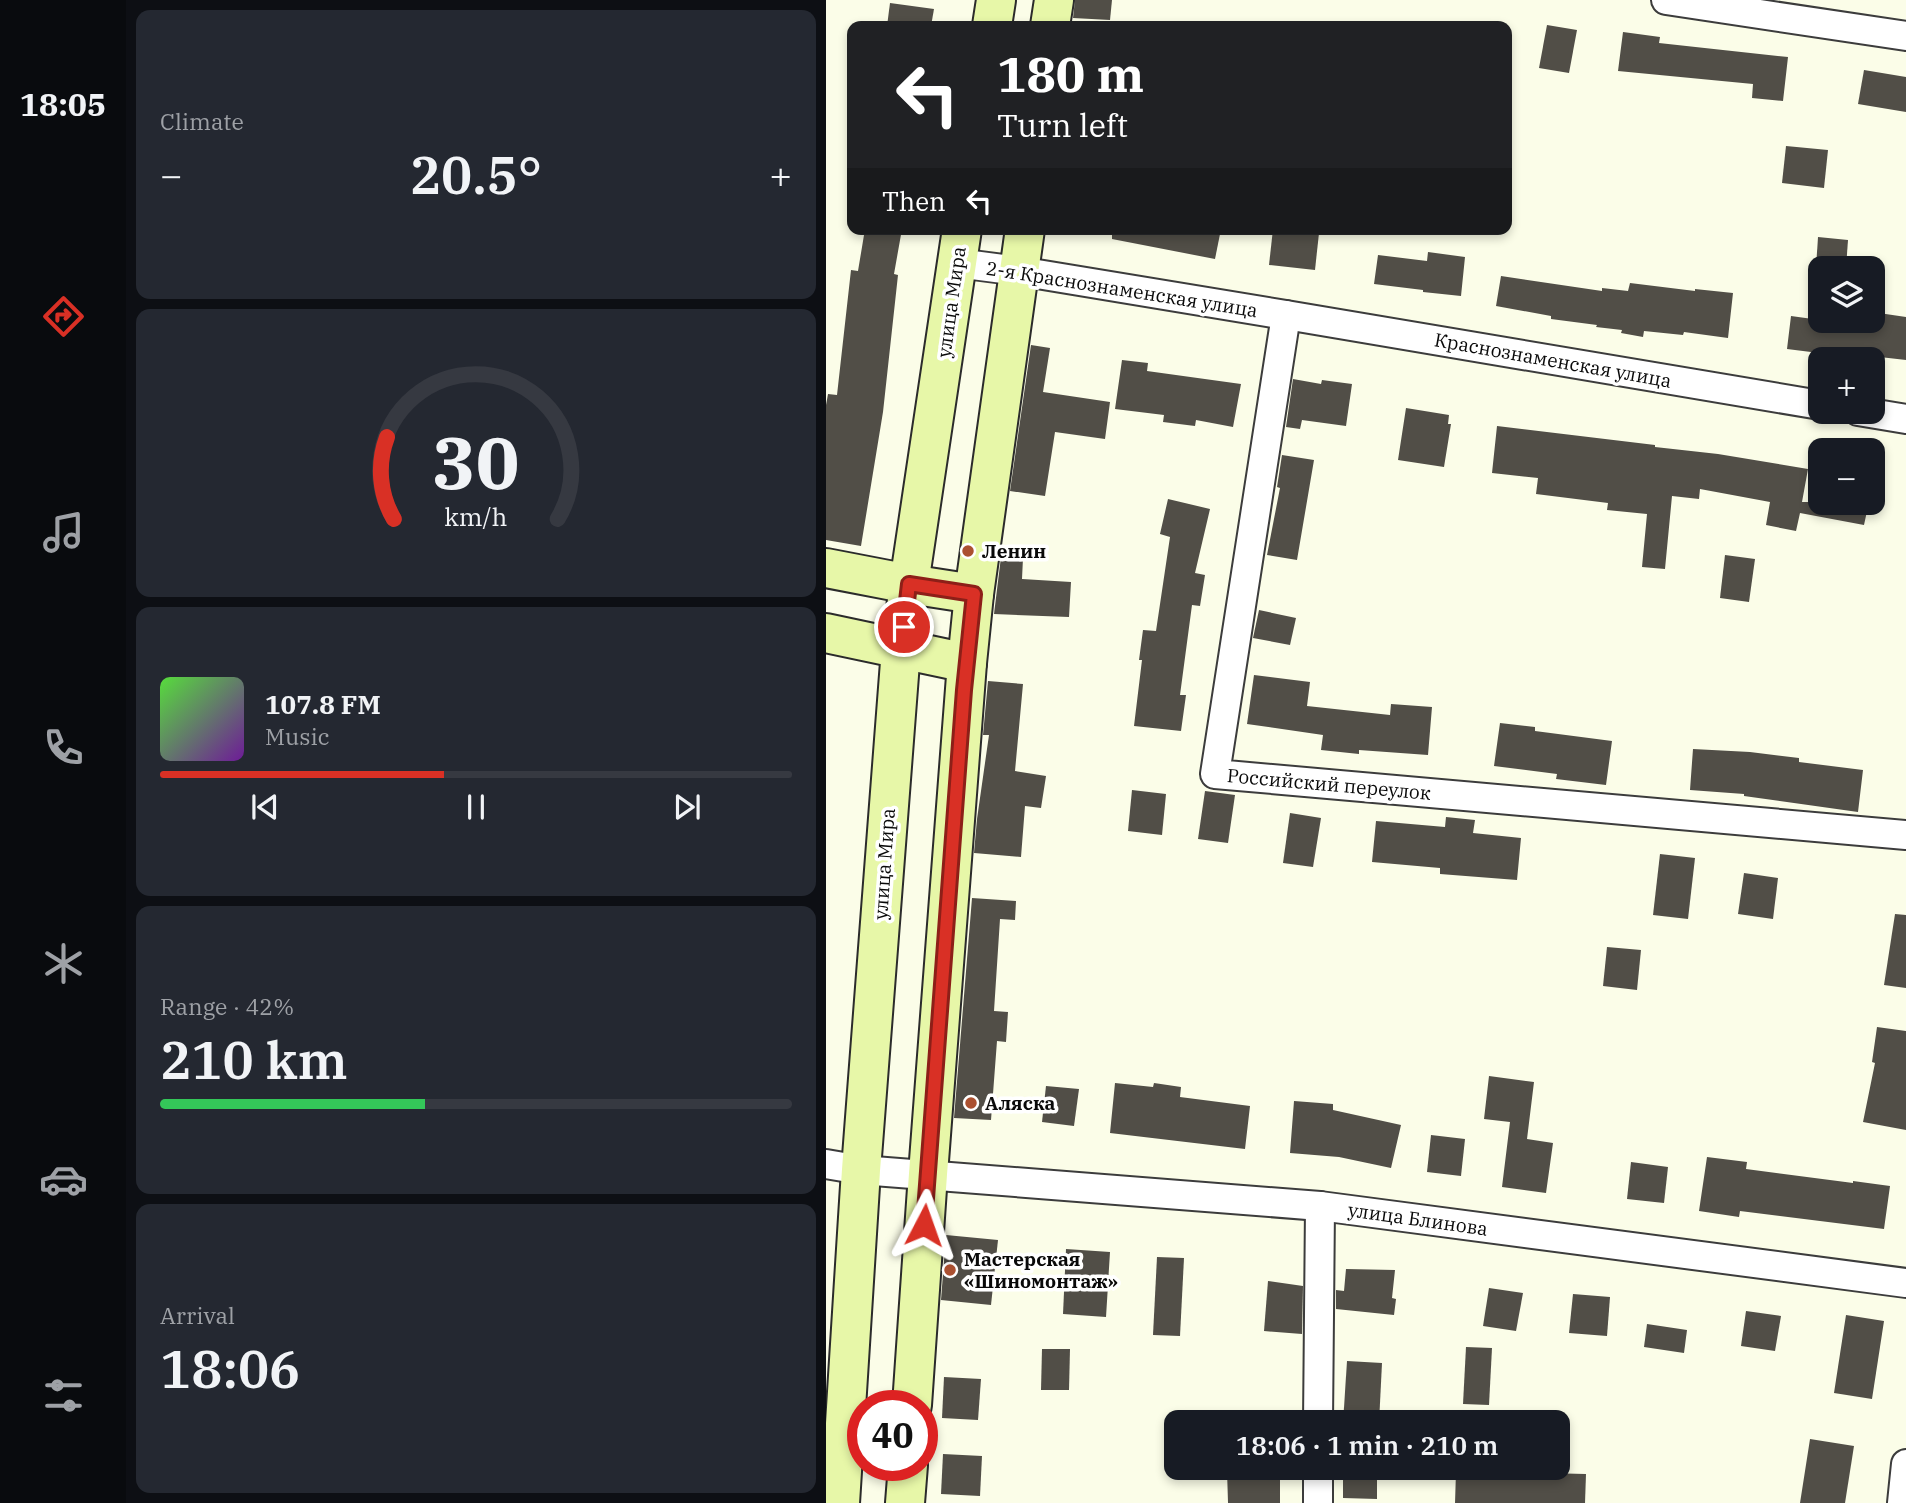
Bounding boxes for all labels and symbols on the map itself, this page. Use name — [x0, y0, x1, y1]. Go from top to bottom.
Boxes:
street label: улица Мира — [931, 245, 971, 359]
street label: 2-я Краснознаменская улица — [984, 256, 1260, 322]
street label: Краснознаменская улица — [1433, 327, 1673, 393]
place label: Ленин — [982, 539, 1046, 563]
marker: Ленин — [960, 543, 976, 559]
pin — [874, 597, 934, 657]
street label: Российский переулок — [1226, 763, 1432, 805]
street label: улица Мира — [868, 807, 900, 921]
place label: Аляска — [985, 1091, 1056, 1115]
marker: Аляска — [963, 1095, 979, 1111]
position arrow — [887, 1188, 961, 1262]
street label: улица Блинова — [1347, 1197, 1489, 1241]
place label: Мастерская «Шиномонтаж» — [964, 1247, 1118, 1293]
marker: Мастерская «Шиномонтаж» — [942, 1262, 958, 1278]
speed limit sign: 40 — [847, 1390, 938, 1481]

